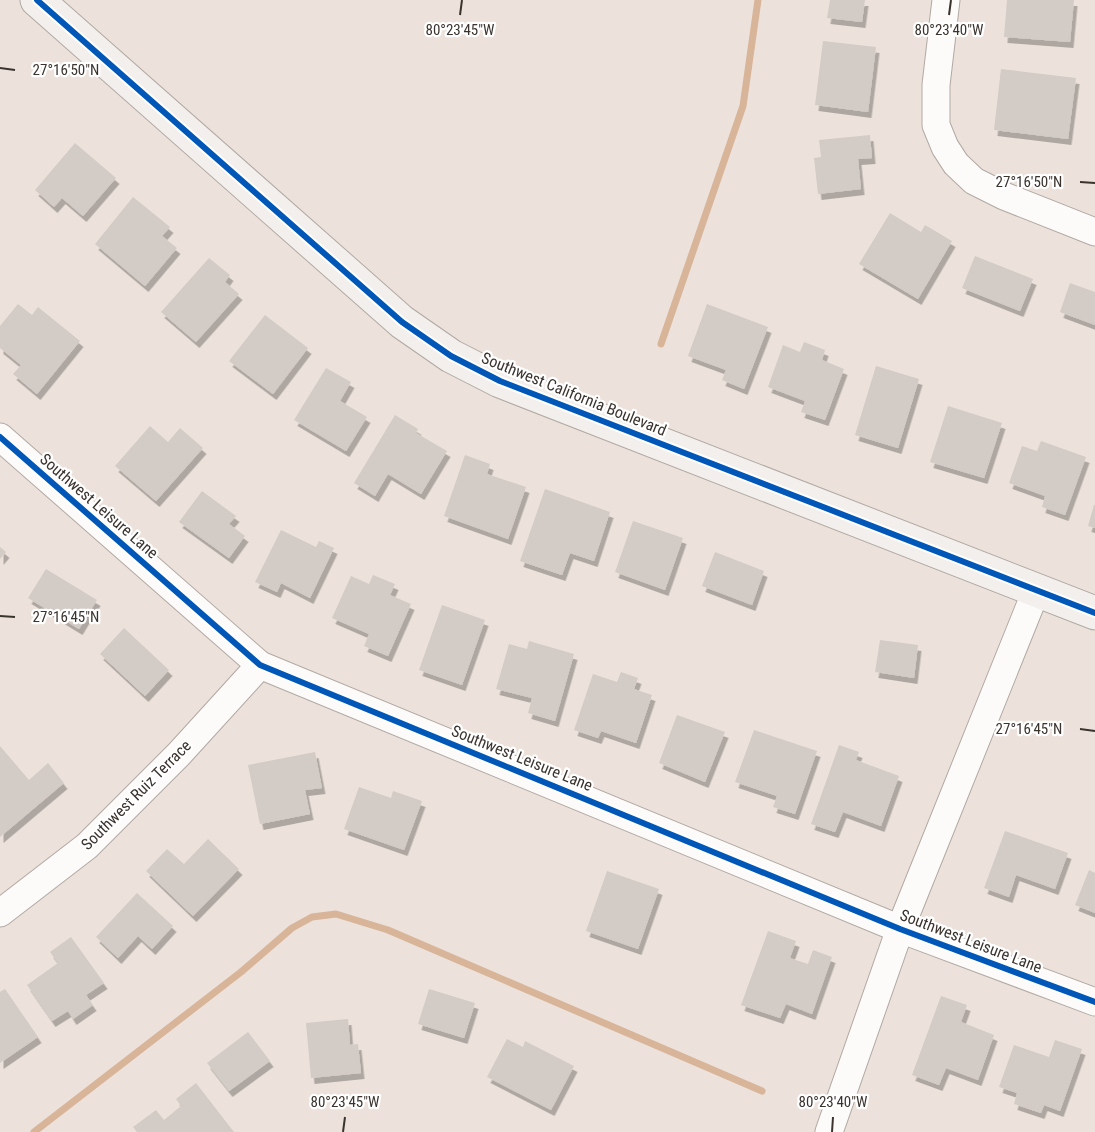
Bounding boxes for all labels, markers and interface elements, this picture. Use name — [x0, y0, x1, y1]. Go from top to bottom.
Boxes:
text: 80°23'45"W — [426, 21, 495, 39]
text: 80°23'40"W — [915, 21, 984, 39]
text: 27°16'50"N — [33, 61, 99, 79]
text: 27°16'50"N — [996, 173, 1062, 191]
street label: Southwest California Boulevard — [479, 348, 669, 440]
street label: Southwest Leisure Lane — [36, 450, 162, 562]
text: 27°16'45"N — [33, 608, 99, 626]
text: 27°16'45"N — [996, 720, 1062, 738]
street label: Southwest Leisure Lane — [449, 721, 595, 795]
street label: Southwest Ruiz Terrace — [77, 736, 195, 854]
street label: Southwest Leisure Lane — [897, 905, 1045, 977]
text: 80°23'45"W — [311, 1093, 380, 1111]
text: 80°23'40"W — [799, 1093, 868, 1111]

